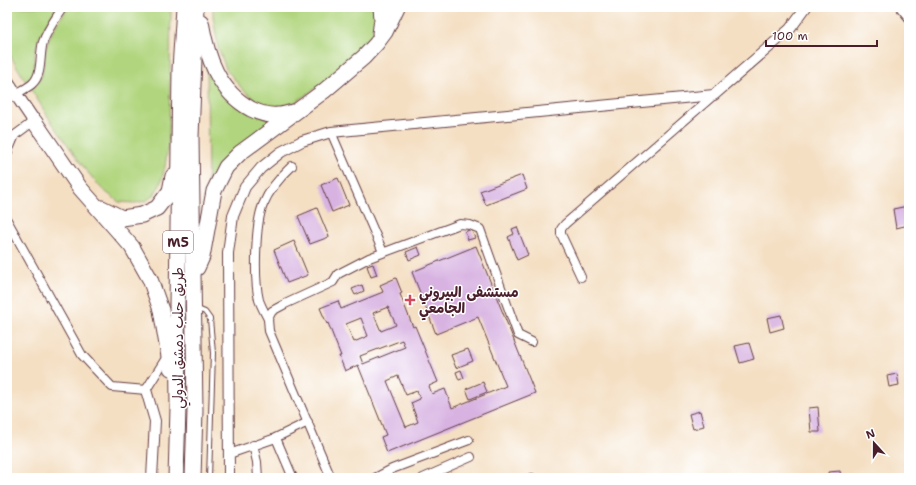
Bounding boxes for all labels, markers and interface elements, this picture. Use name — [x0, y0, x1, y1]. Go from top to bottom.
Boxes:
scale bar — [766, 22, 877, 48]
text: 100 m — [772, 28, 808, 44]
road number: M5 — [163, 231, 193, 253]
street label: طريق حلب دمشق الدولي — [169, 267, 191, 409]
place label: مستشفى البيروني الجامعي — [419, 283, 519, 321]
marker: مستشفى البيروني الجامعي — [404, 294, 416, 306]
north arrow — [854, 423, 894, 463]
text: N — [864, 425, 878, 443]

